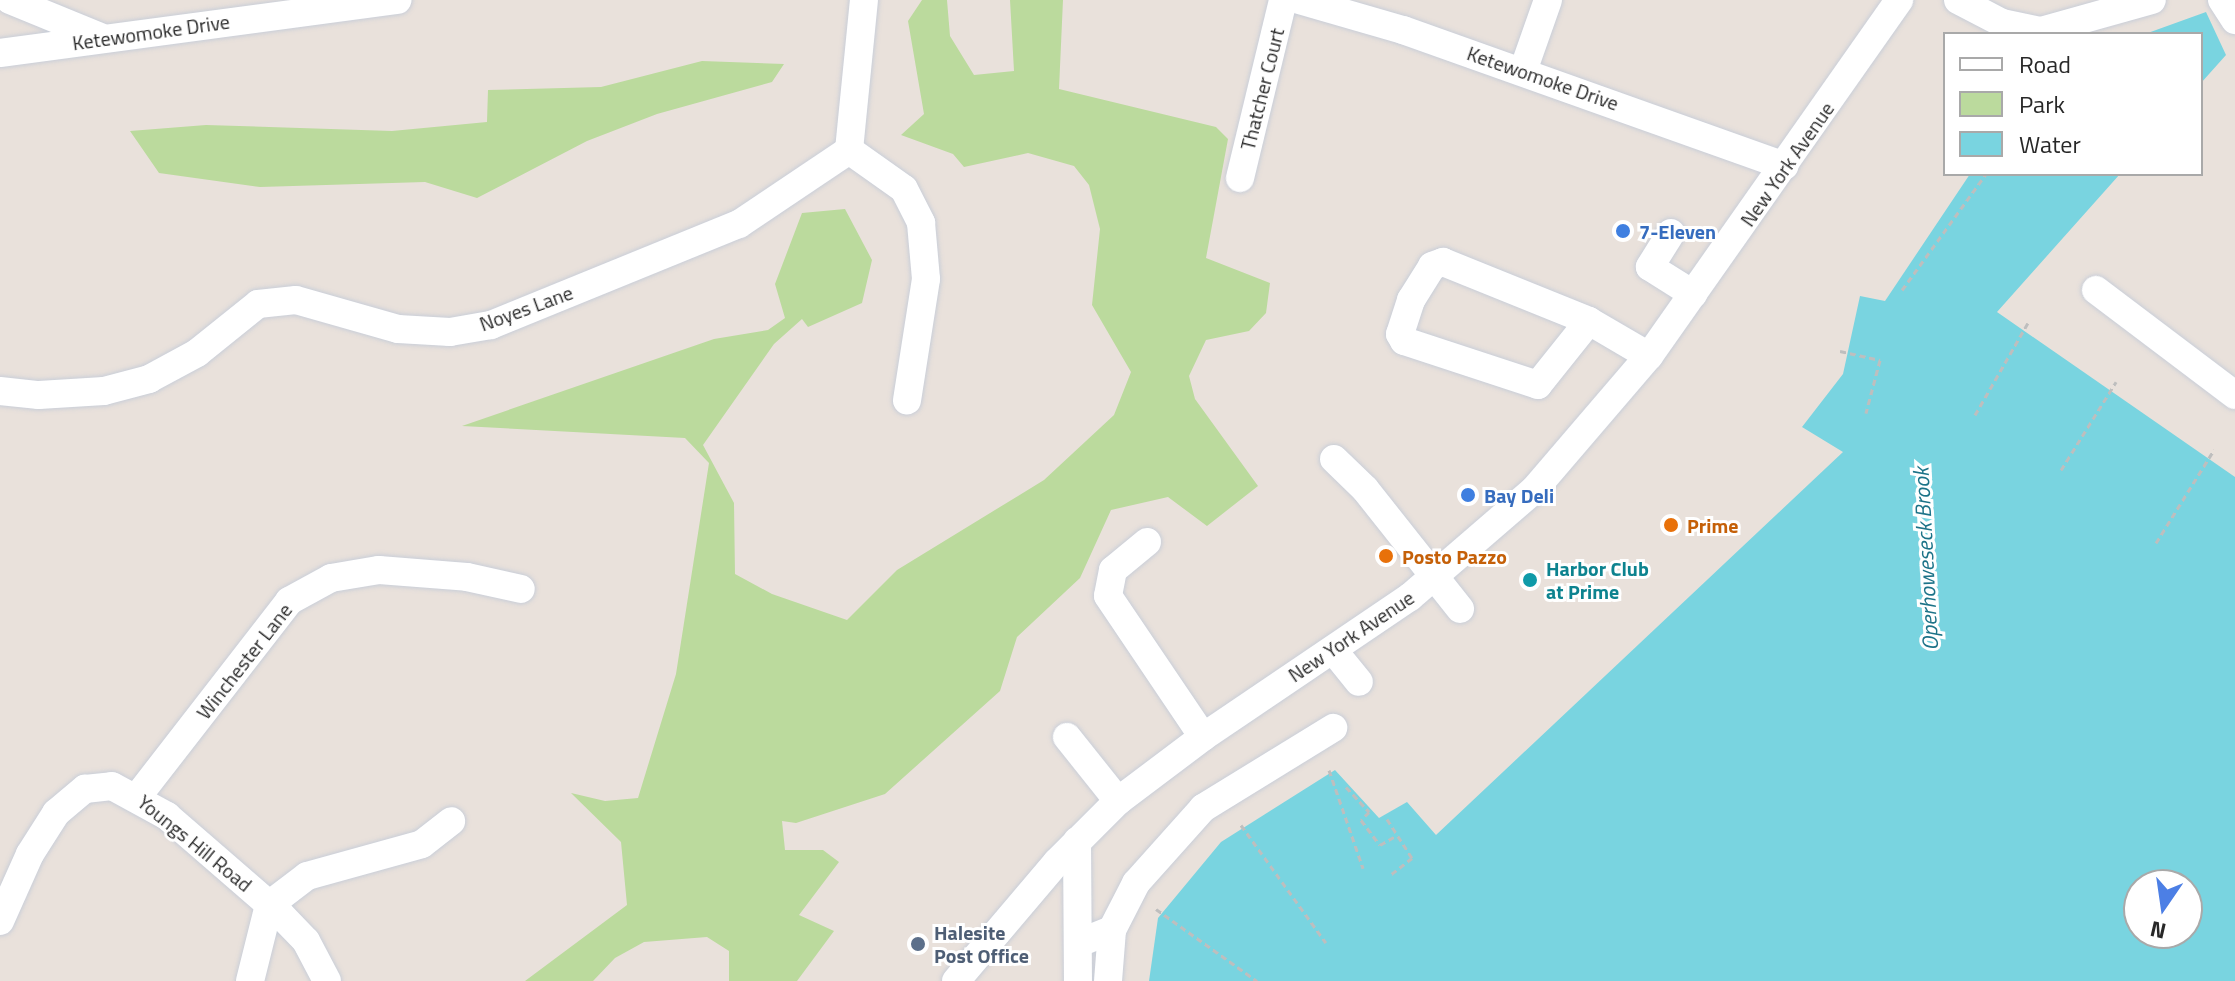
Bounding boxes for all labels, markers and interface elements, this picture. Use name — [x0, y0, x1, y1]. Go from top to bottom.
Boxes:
street label: Ketewomoke Drive — [71, 9, 231, 55]
street label: Thatcher Court — [1235, 25, 1289, 153]
legend — [1943, 32, 2203, 176]
street label: Ketewomoke Drive — [1464, 41, 1622, 115]
text: Road — [2019, 46, 2071, 82]
text: Park — [2019, 86, 2065, 122]
street label: New York Avenue — [1735, 97, 1839, 231]
text: Water — [2019, 126, 2081, 162]
place label: 7-Eleven — [1639, 219, 1716, 243]
marker: 7-Eleven — [1614, 222, 1632, 240]
street label: Noyes Lane — [476, 280, 576, 336]
water label: Operhoweseck Brook — [1908, 467, 1944, 651]
place label: Bay Deli — [1484, 483, 1554, 507]
marker: Bay Deli — [1459, 486, 1477, 504]
place label: Prime — [1687, 513, 1738, 537]
marker: Prime — [1662, 516, 1680, 534]
place label: Posto Pazzo — [1402, 544, 1507, 568]
marker: Posto Pazzo — [1377, 547, 1395, 565]
place label: Harbor Club at Prime — [1546, 556, 1649, 603]
marker: Harbor Club at Prime — [1521, 571, 1539, 589]
street label: New York Avenue — [1284, 585, 1418, 687]
street label: Winchester Lane — [191, 598, 297, 724]
street label: Youngs Hill Road — [133, 790, 257, 896]
north arrow — [2123, 869, 2203, 949]
text: N — [2147, 912, 2169, 949]
place label: Halesite Post Office — [934, 920, 1029, 967]
marker: Halesite Post Office — [909, 935, 927, 953]

